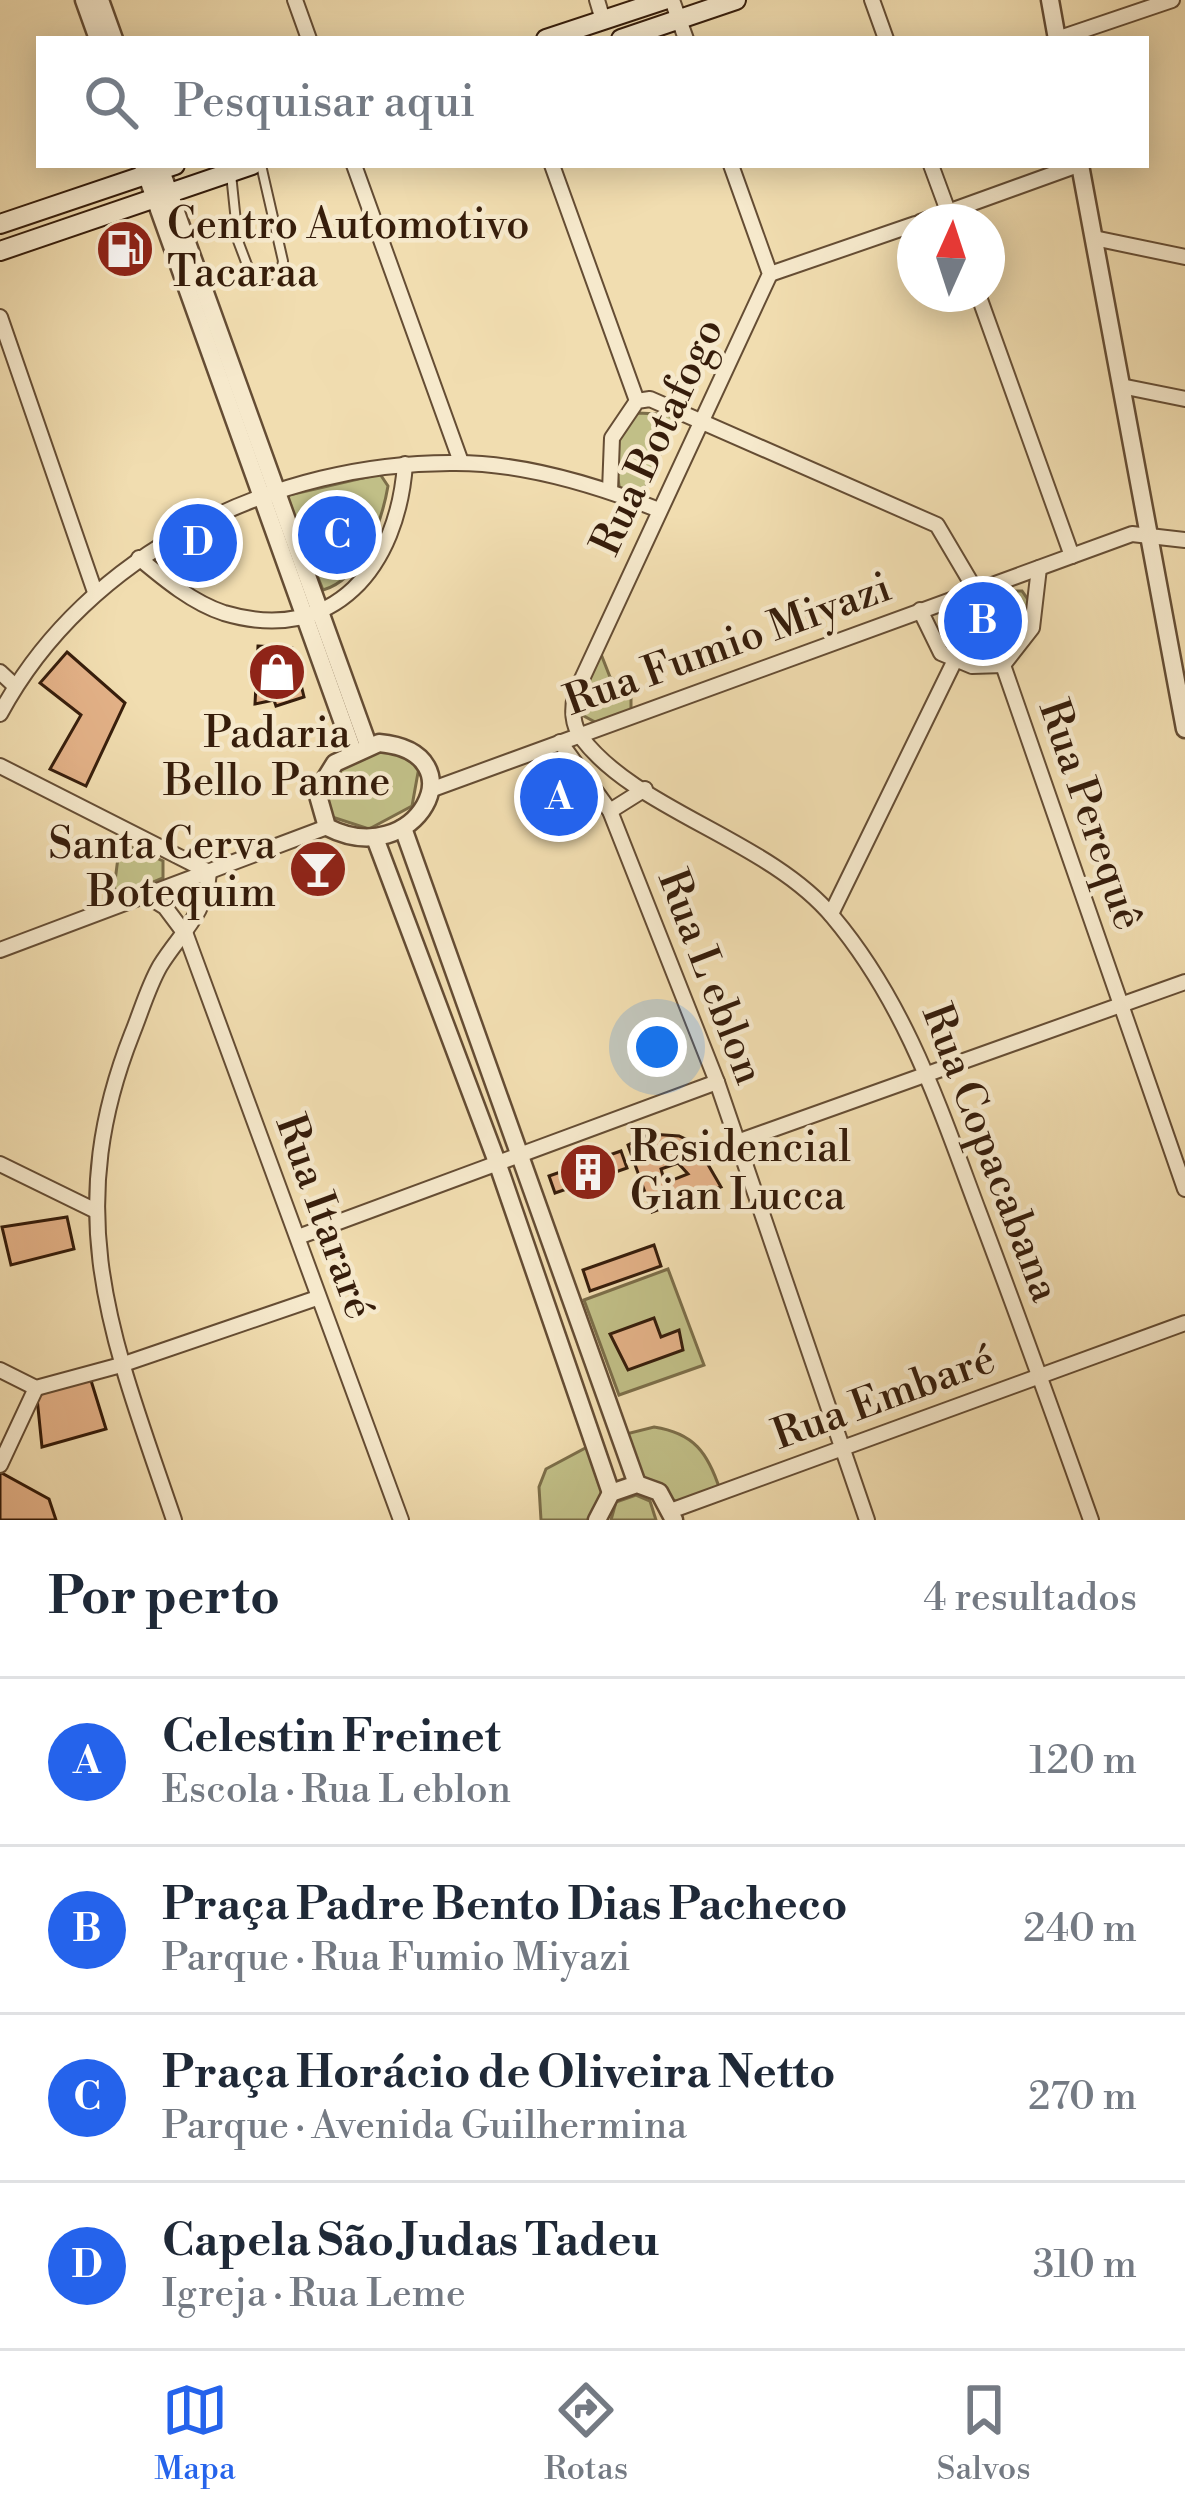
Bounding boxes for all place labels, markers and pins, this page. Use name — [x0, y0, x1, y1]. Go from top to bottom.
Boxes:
place label: Centro Automotivo Tacaraa — [167, 199, 530, 300]
fuel station icon: Centro Automotivo Tacaraa — [94, 218, 156, 280]
pin: C — [298, 490, 376, 580]
pin: D — [159, 498, 237, 588]
pin: B — [944, 576, 1022, 666]
shop icon: Padaria Bello Panne — [246, 641, 308, 703]
place label: Padaria Bello Panne — [163, 708, 390, 809]
pin: A — [520, 752, 598, 842]
place label: Santa Cerva Botequim — [48, 819, 277, 920]
bar icon: Santa Cerva Botequim — [287, 838, 349, 900]
place label: Residencial Gian Lucca — [630, 1122, 851, 1223]
building icon: Residencial Gian Lucca — [557, 1141, 619, 1203]

